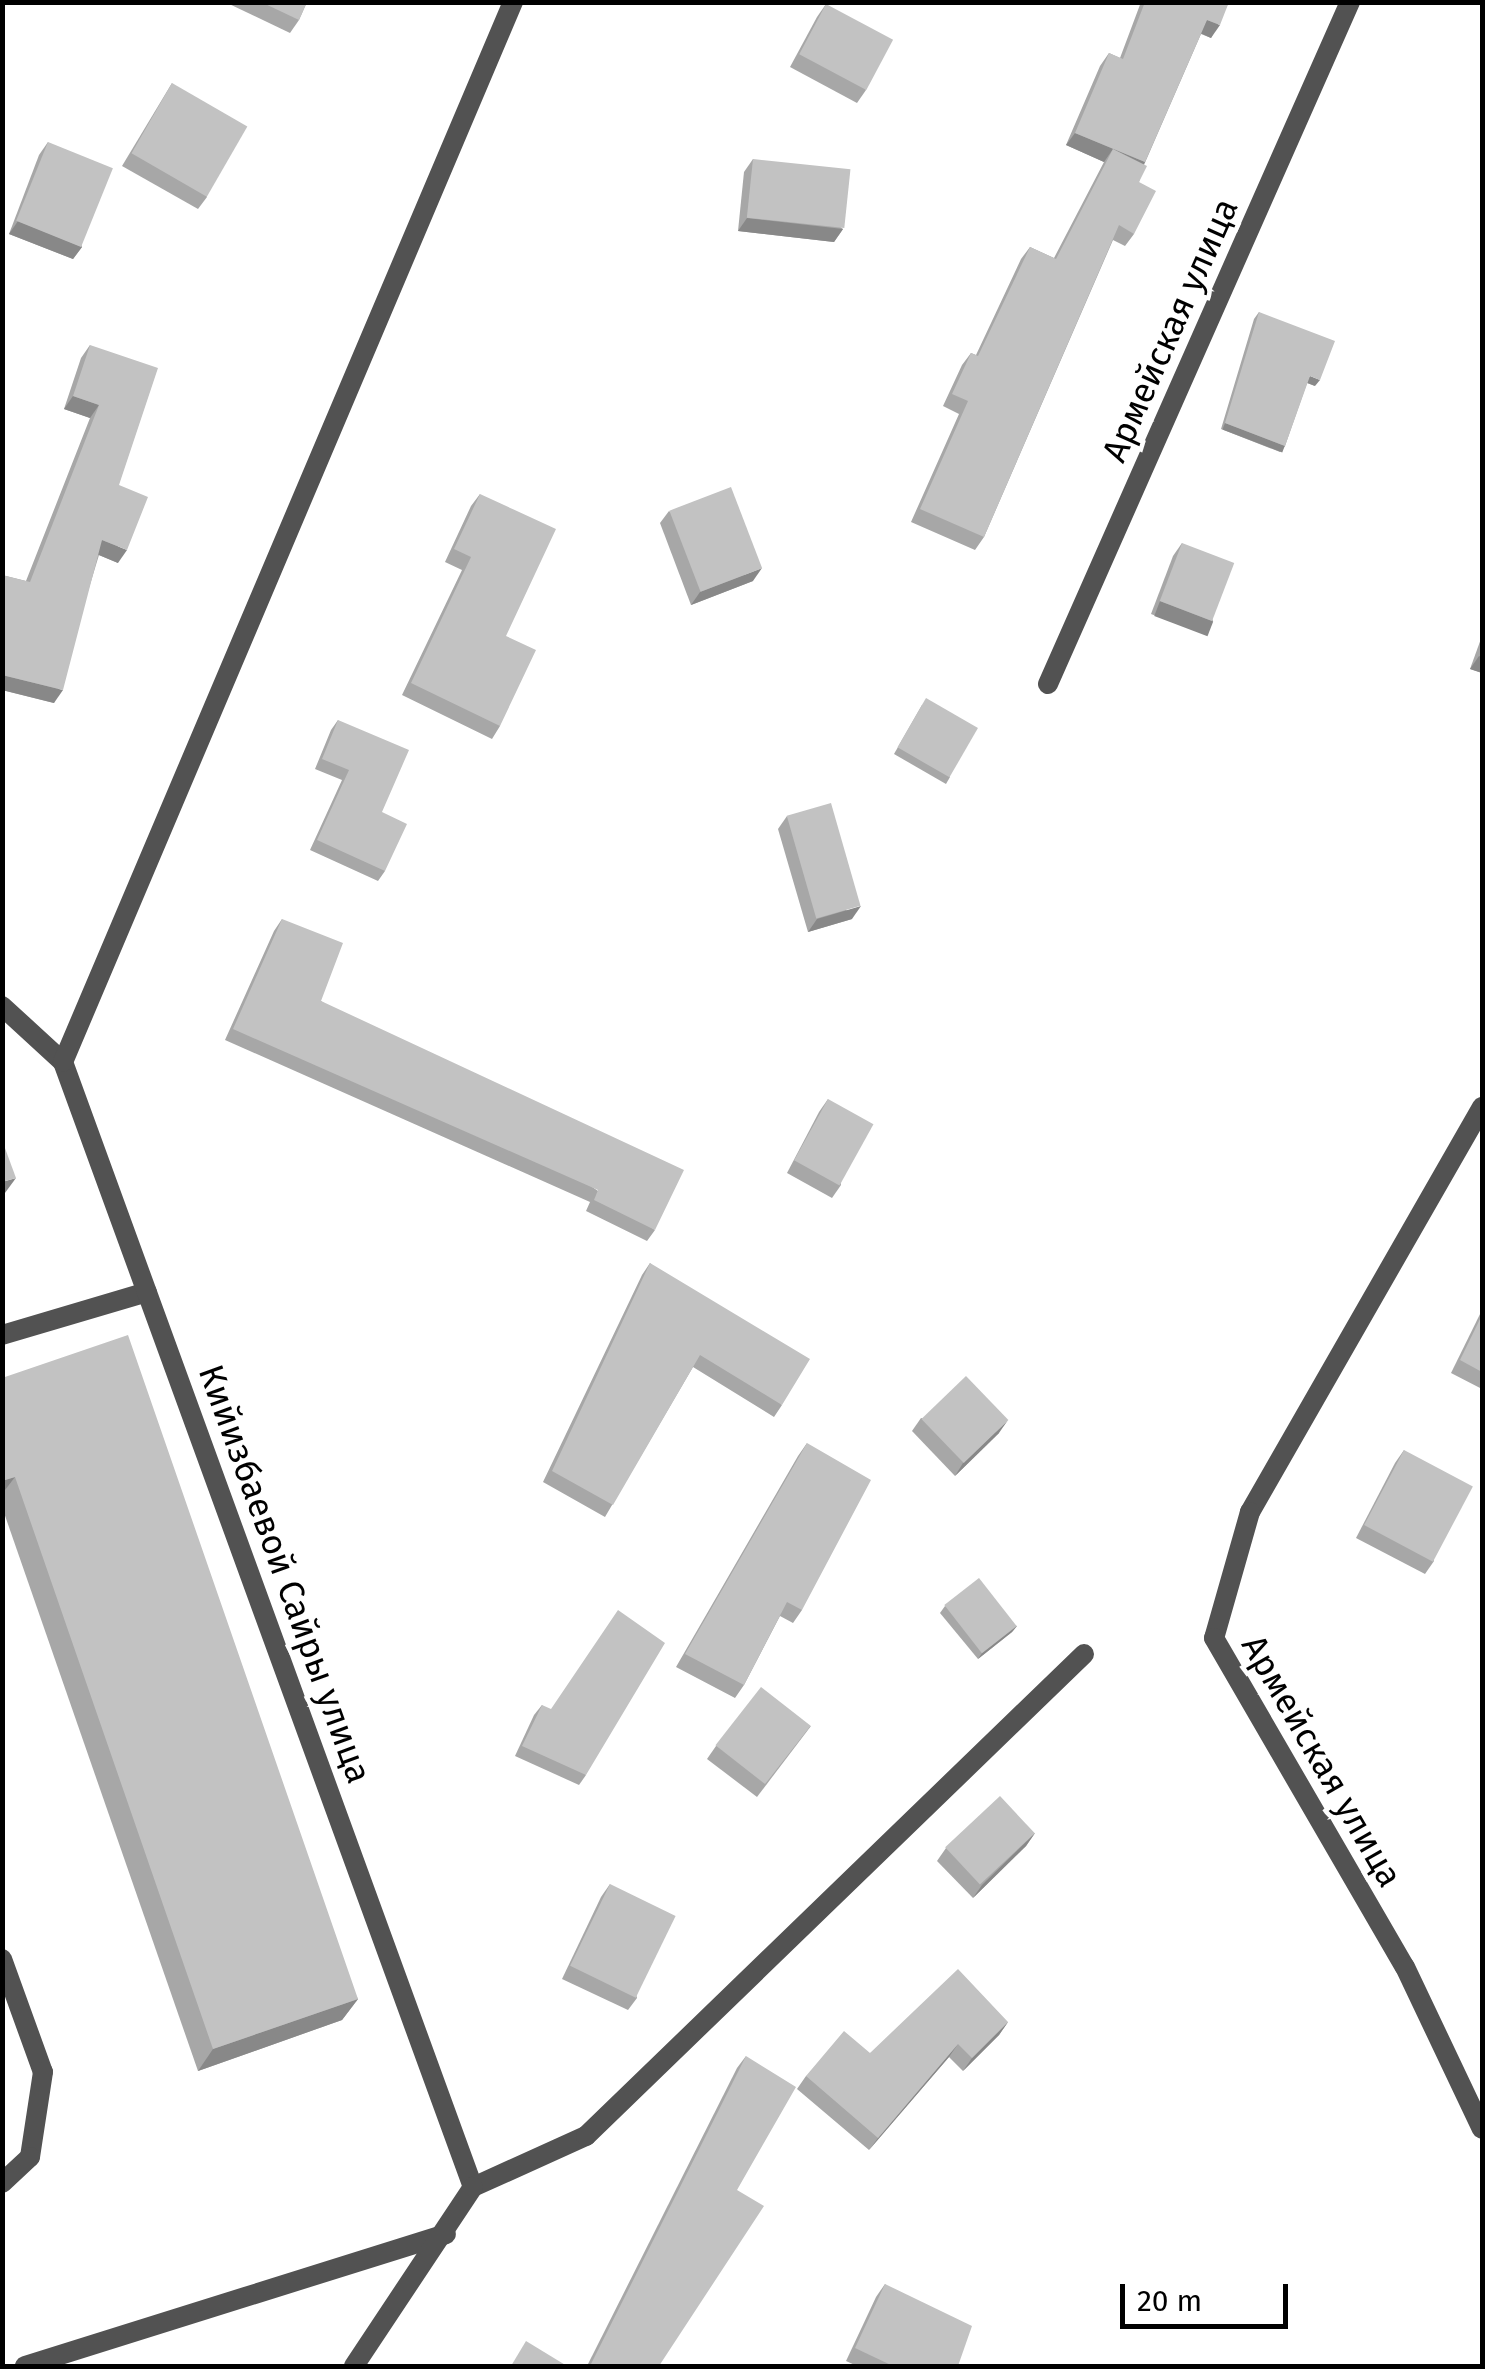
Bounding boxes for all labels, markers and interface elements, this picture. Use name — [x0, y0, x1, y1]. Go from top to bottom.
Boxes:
street label: Армейская улица — [1093, 192, 1247, 468]
street label: Кийизбаевой Сайры улица — [190, 1359, 380, 1789]
street label: Армейская улица — [1233, 1628, 1411, 1894]
scale bar — [1125, 2264, 1292, 2326]
text: 20 m — [1137, 2283, 1202, 2319]

